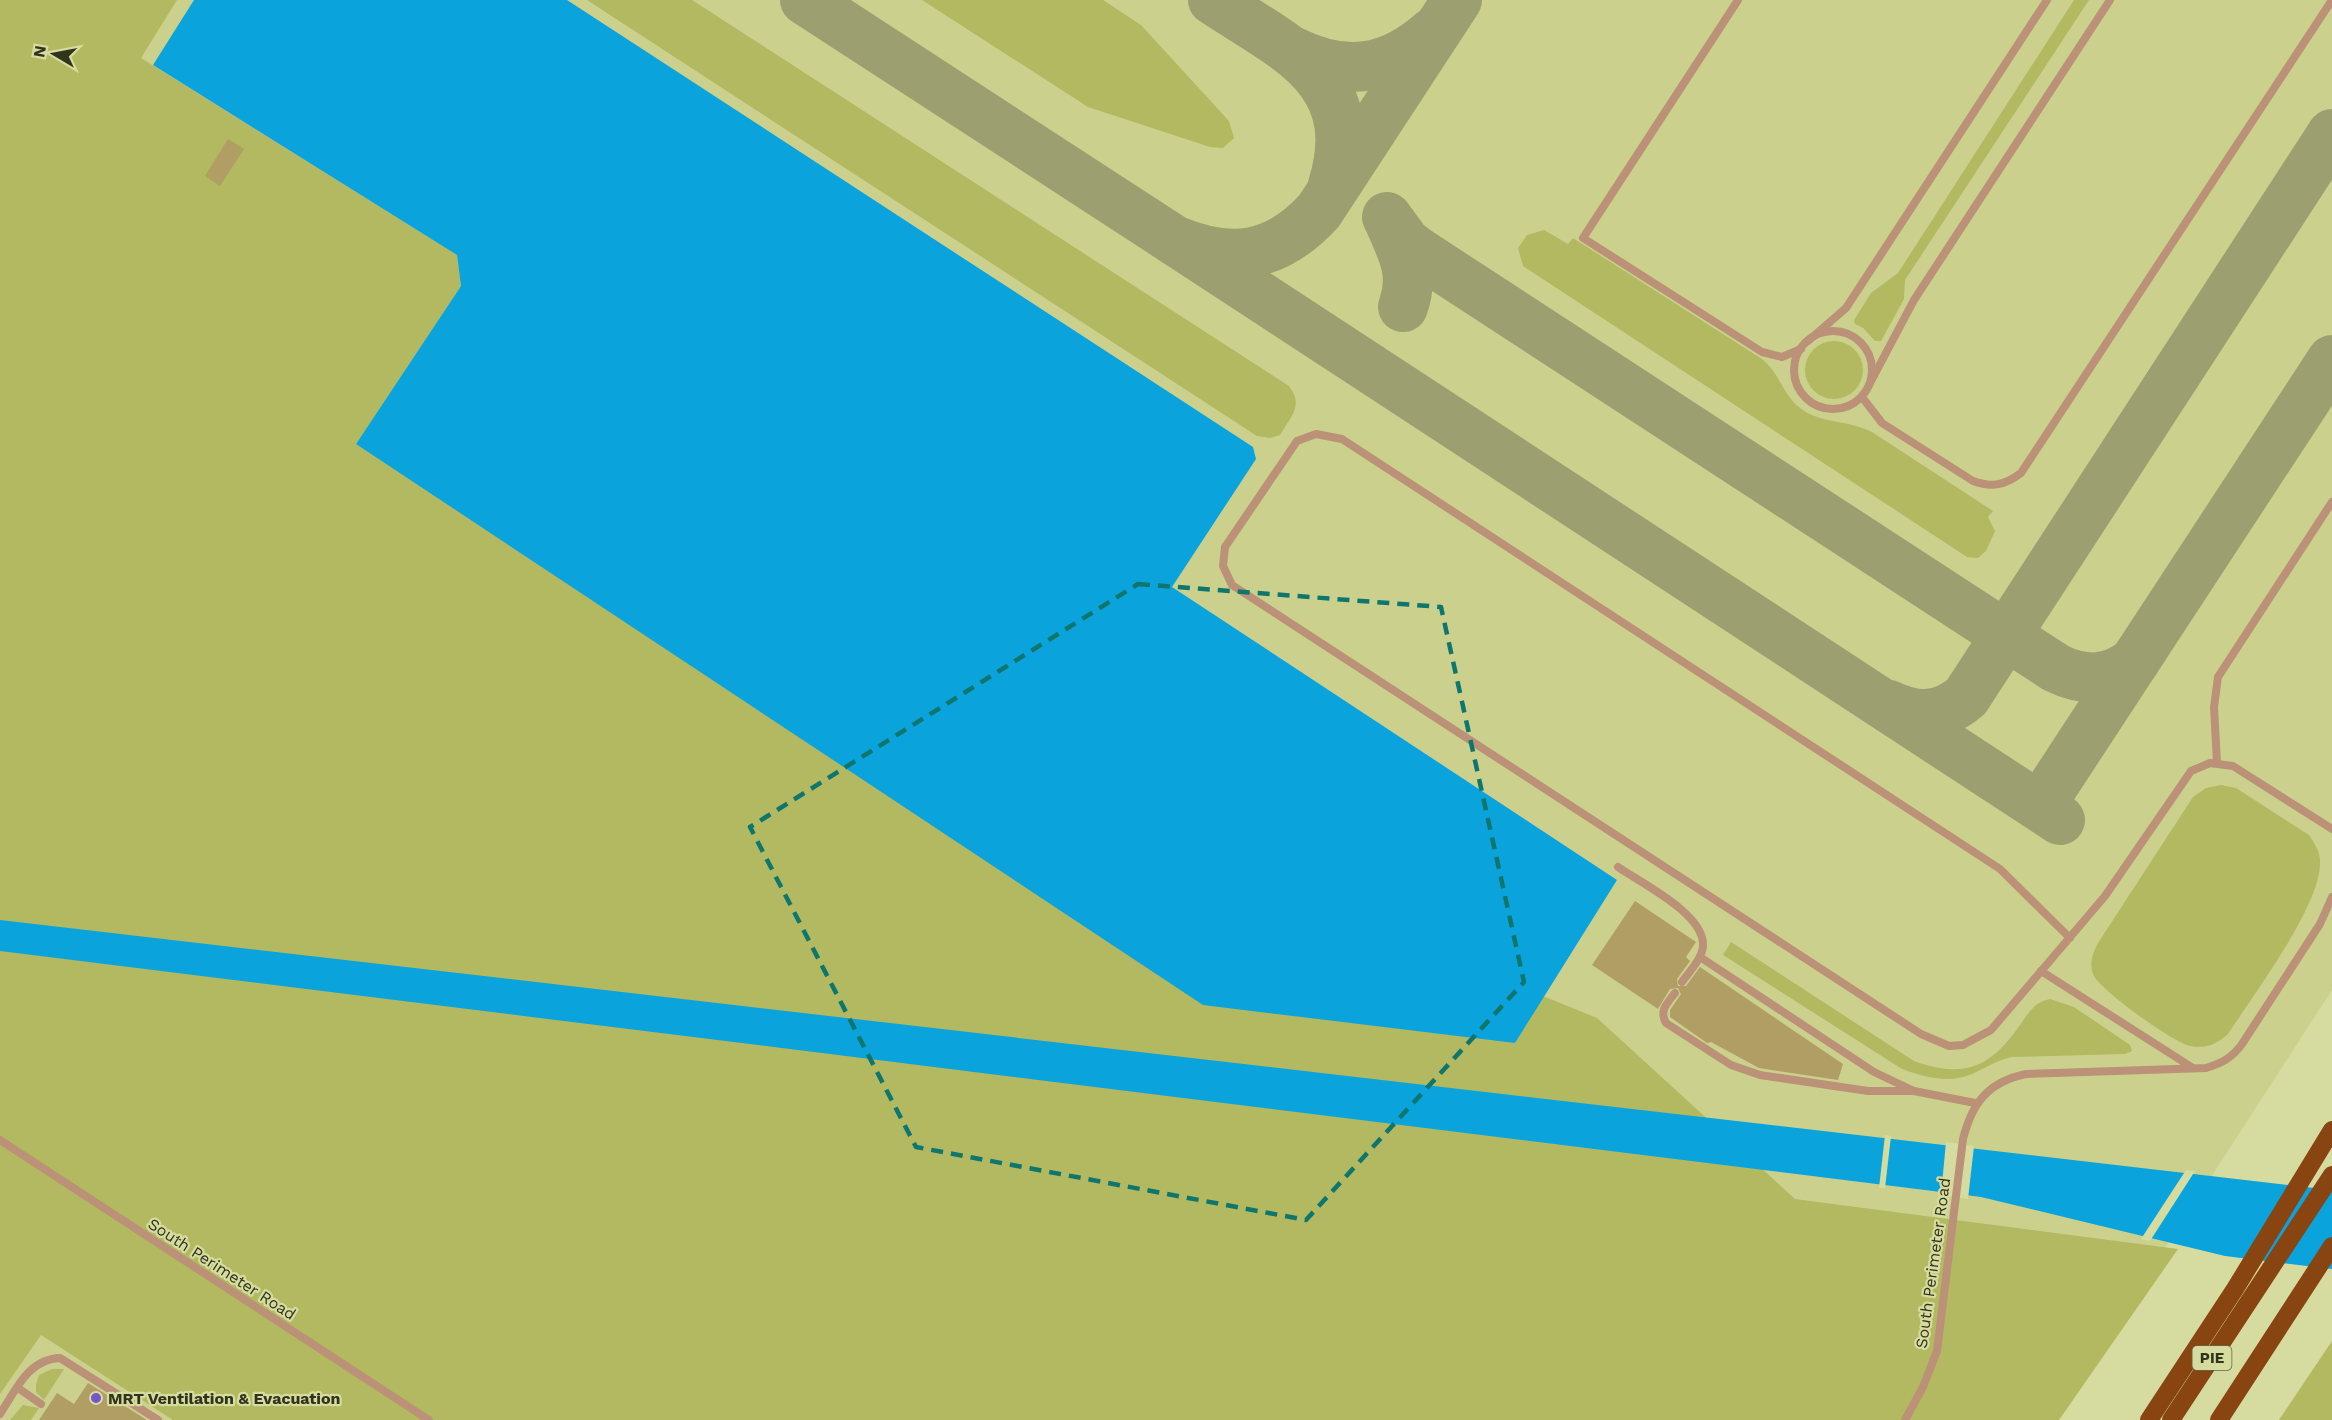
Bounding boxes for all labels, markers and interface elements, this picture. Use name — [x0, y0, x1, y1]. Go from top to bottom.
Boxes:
north arrow — [24, 24, 84, 84]
text: N — [29, 44, 50, 59]
street label: South Perimeter Road — [1912, 1176, 1954, 1350]
street label: South Perimeter Road — [145, 1214, 299, 1324]
road number: PIE — [2192, 1346, 2232, 1370]
place label: MRT Ventilation & Evacuation — [108, 1389, 340, 1408]
marker: MRT Ventilation & Evacuation — [89, 1391, 103, 1405]

